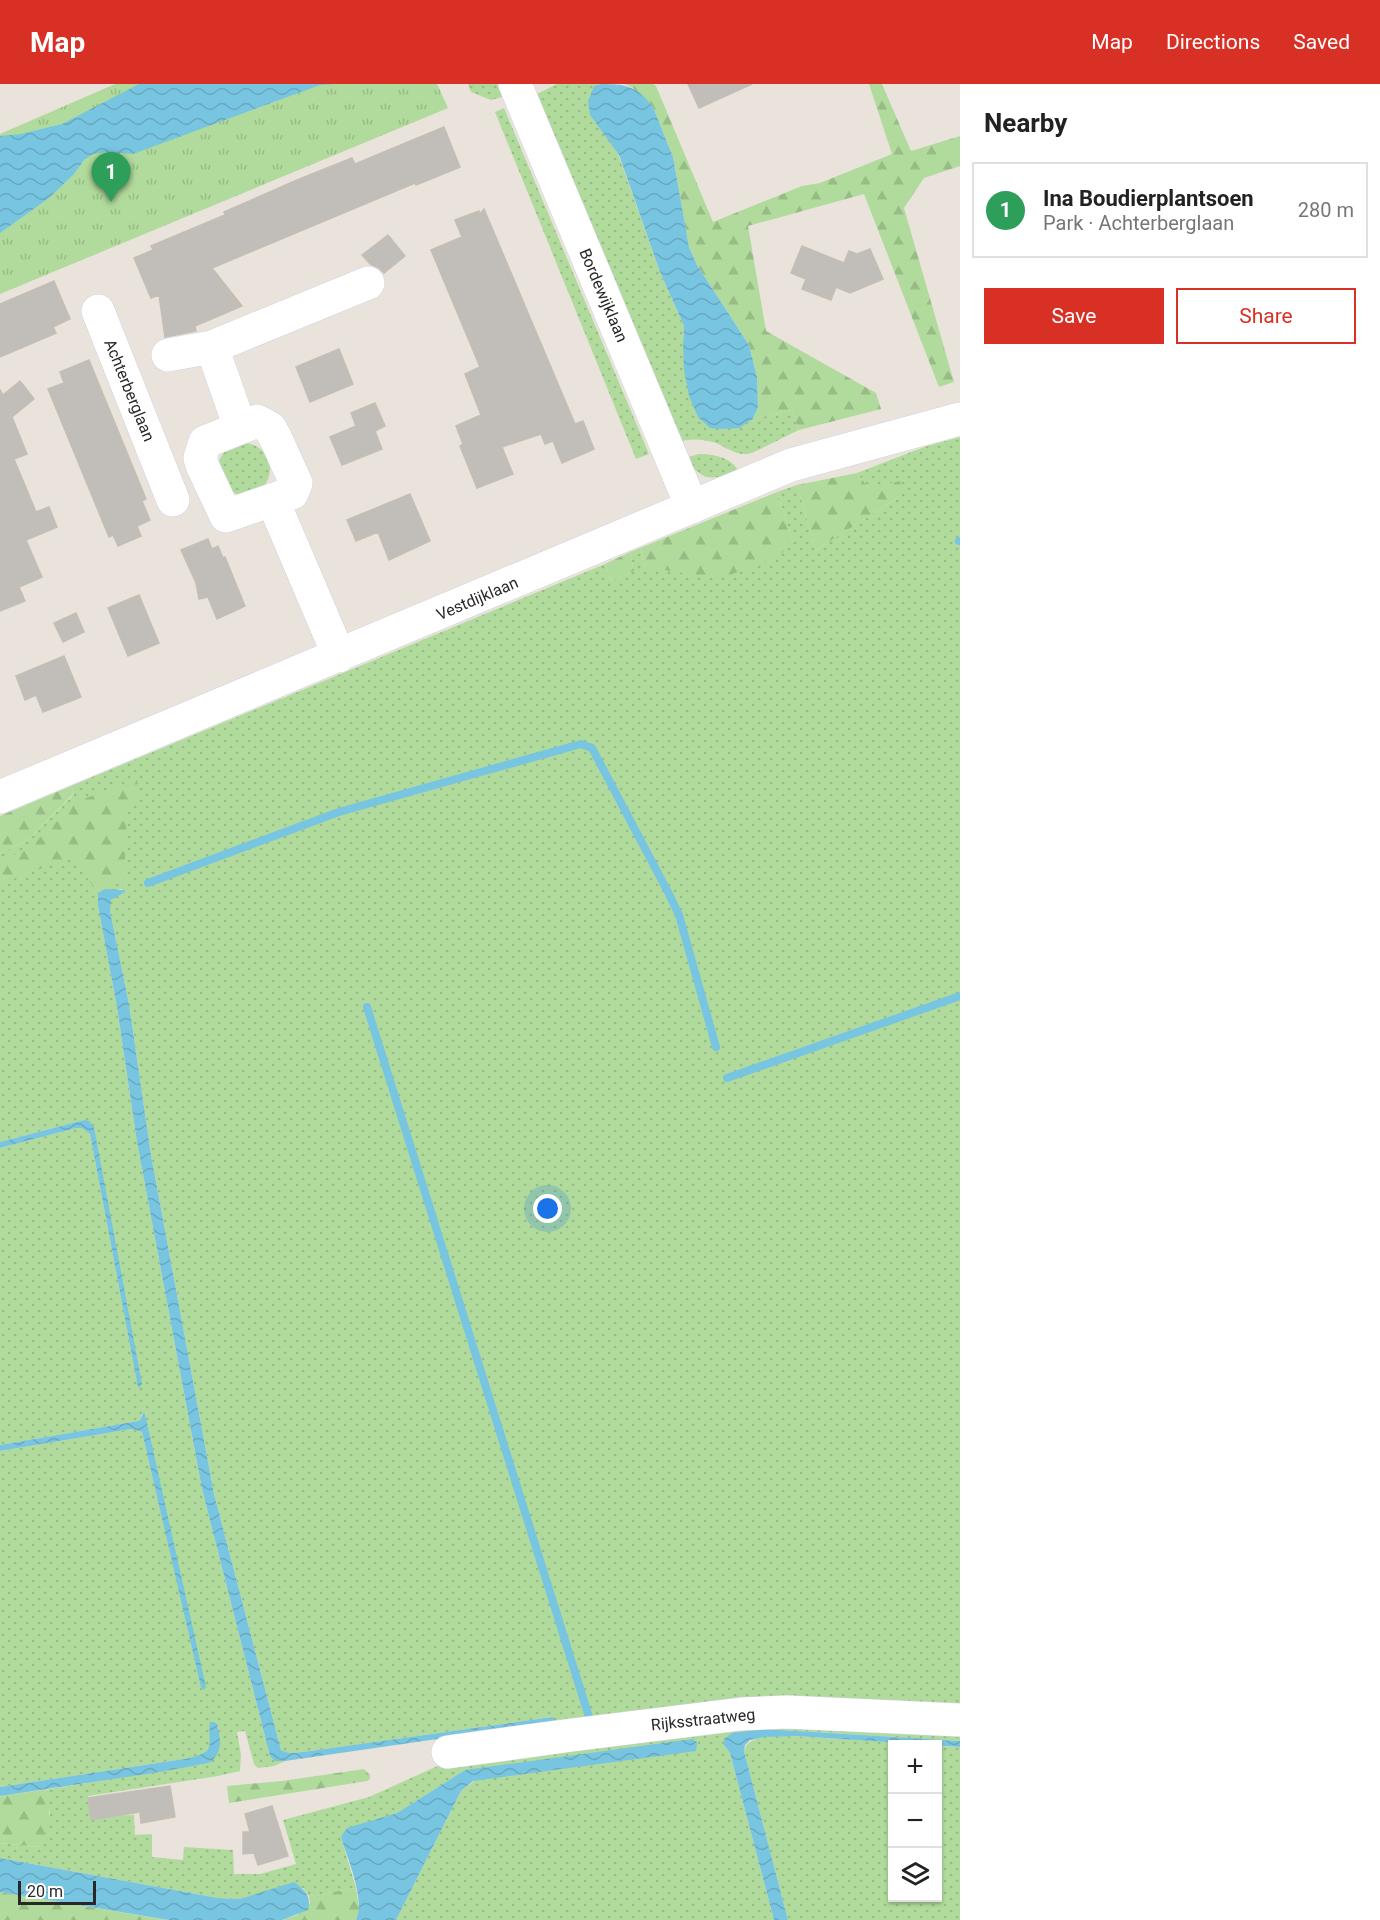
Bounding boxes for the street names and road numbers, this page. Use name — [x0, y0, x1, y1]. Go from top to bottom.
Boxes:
street label: Bordewijklaan — [575, 246, 632, 345]
street label: Achterberglaan — [100, 336, 159, 444]
street label: Vestdijklaan — [434, 573, 521, 624]
street label: Rijksstraatweg — [650, 1705, 756, 1734]

